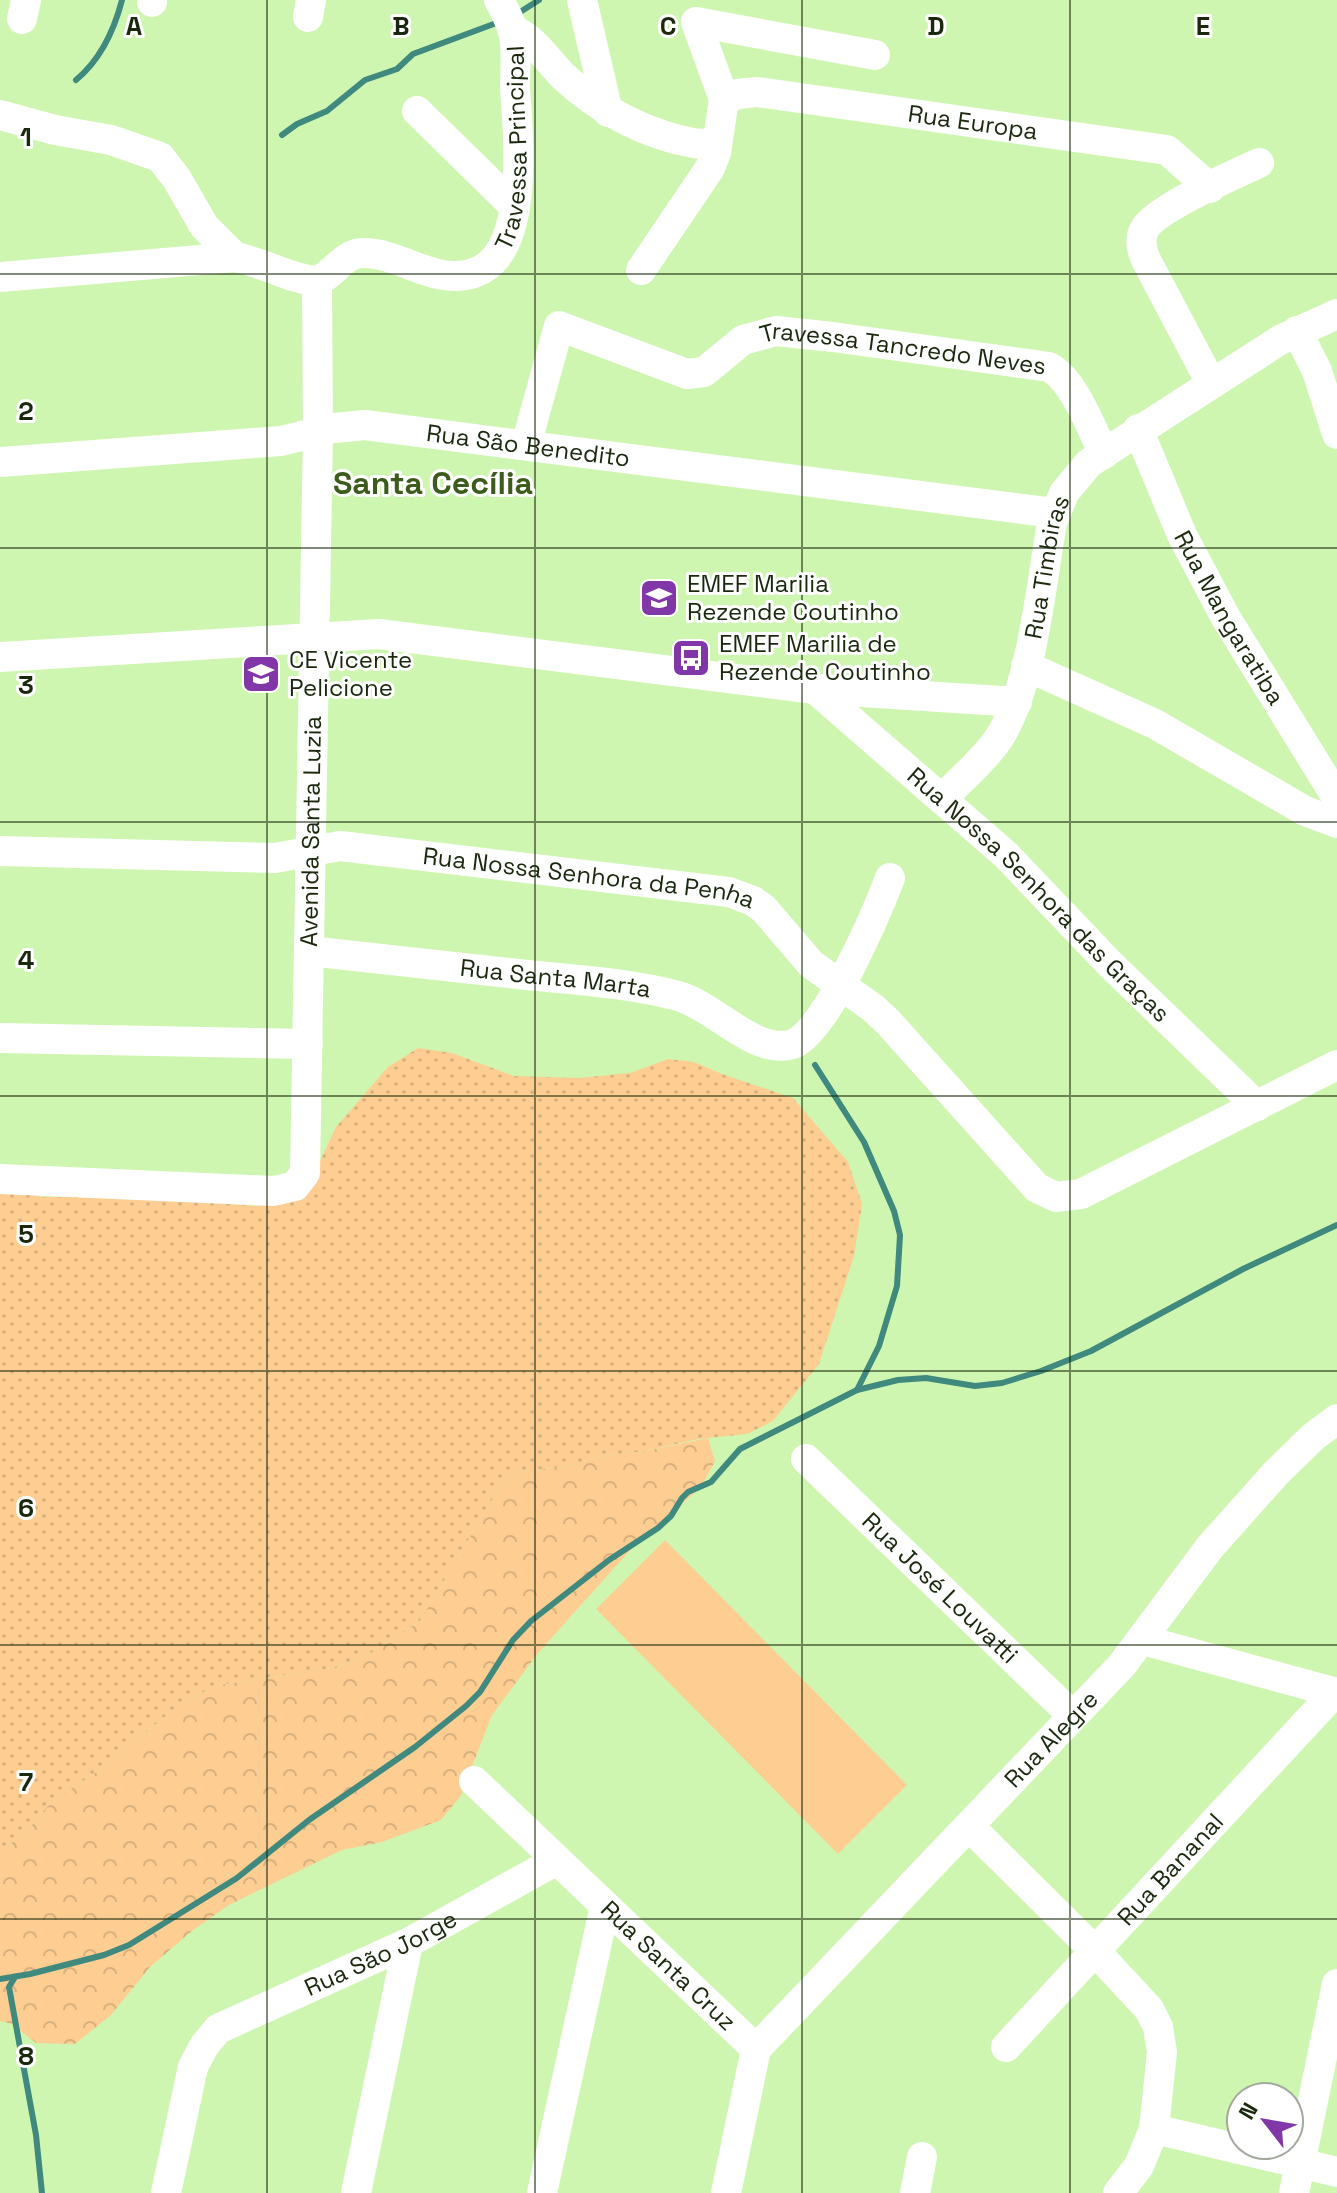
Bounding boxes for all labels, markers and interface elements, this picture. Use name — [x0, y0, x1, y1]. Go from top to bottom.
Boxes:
text: A — [126, 9, 143, 43]
text: B — [392, 9, 410, 43]
text: C — [660, 9, 676, 43]
text: D — [927, 9, 945, 43]
text: E — [1196, 9, 1210, 43]
street label: Travessa Principal — [487, 45, 533, 255]
street label: Rua Europa — [906, 98, 1040, 147]
text: 1 — [20, 120, 32, 154]
street label: Travessa Tancredo Neves — [756, 315, 1048, 381]
text: 2 — [18, 394, 34, 428]
street label: Rua São Benedito — [425, 417, 632, 474]
district label: Santa Cecília — [333, 463, 533, 503]
street label: Rua Timbiras — [1017, 490, 1077, 642]
street label: Rua Mangaratiba — [1167, 525, 1292, 711]
place label: EMEF Marilia Rezende Coutinho — [687, 568, 899, 627]
school or university icon: EMEF Marilia Rezende Coutinho — [638, 577, 680, 619]
place label: EMEF Marilia de Rezende Coutinho — [719, 628, 931, 687]
bus stop icon: EMEF Marilia de Rezende Coutinho — [670, 637, 712, 679]
place label: CE Vicente Pelicione — [289, 644, 412, 703]
school or university icon: CE Vicente Pelicione — [240, 653, 282, 695]
text: 3 — [18, 668, 34, 702]
street label: Avenida Santa Luzia — [293, 715, 328, 947]
street label: Rua Nossa Senhora das Graças — [901, 760, 1177, 1029]
street label: Rua Nossa Senhora da Penha — [421, 840, 760, 915]
text: 4 — [18, 943, 34, 977]
street label: Rua Santa Marta — [459, 952, 654, 1005]
text: 5 — [18, 1217, 34, 1251]
text: 6 — [18, 1491, 34, 1525]
street label: Rua José Louvatti — [856, 1505, 1025, 1670]
street label: Rua Alegre — [997, 1684, 1105, 1794]
text: 7 — [19, 1765, 33, 1799]
street label: Rua Bananal — [1110, 1806, 1230, 1932]
street label: Rua Santa Cruz — [594, 1894, 743, 2037]
street label: Rua São Jorge — [299, 1903, 462, 2003]
text: 8 — [18, 2039, 34, 2073]
north arrow — [1225, 2081, 1305, 2161]
text: N — [1232, 2097, 1264, 2124]

